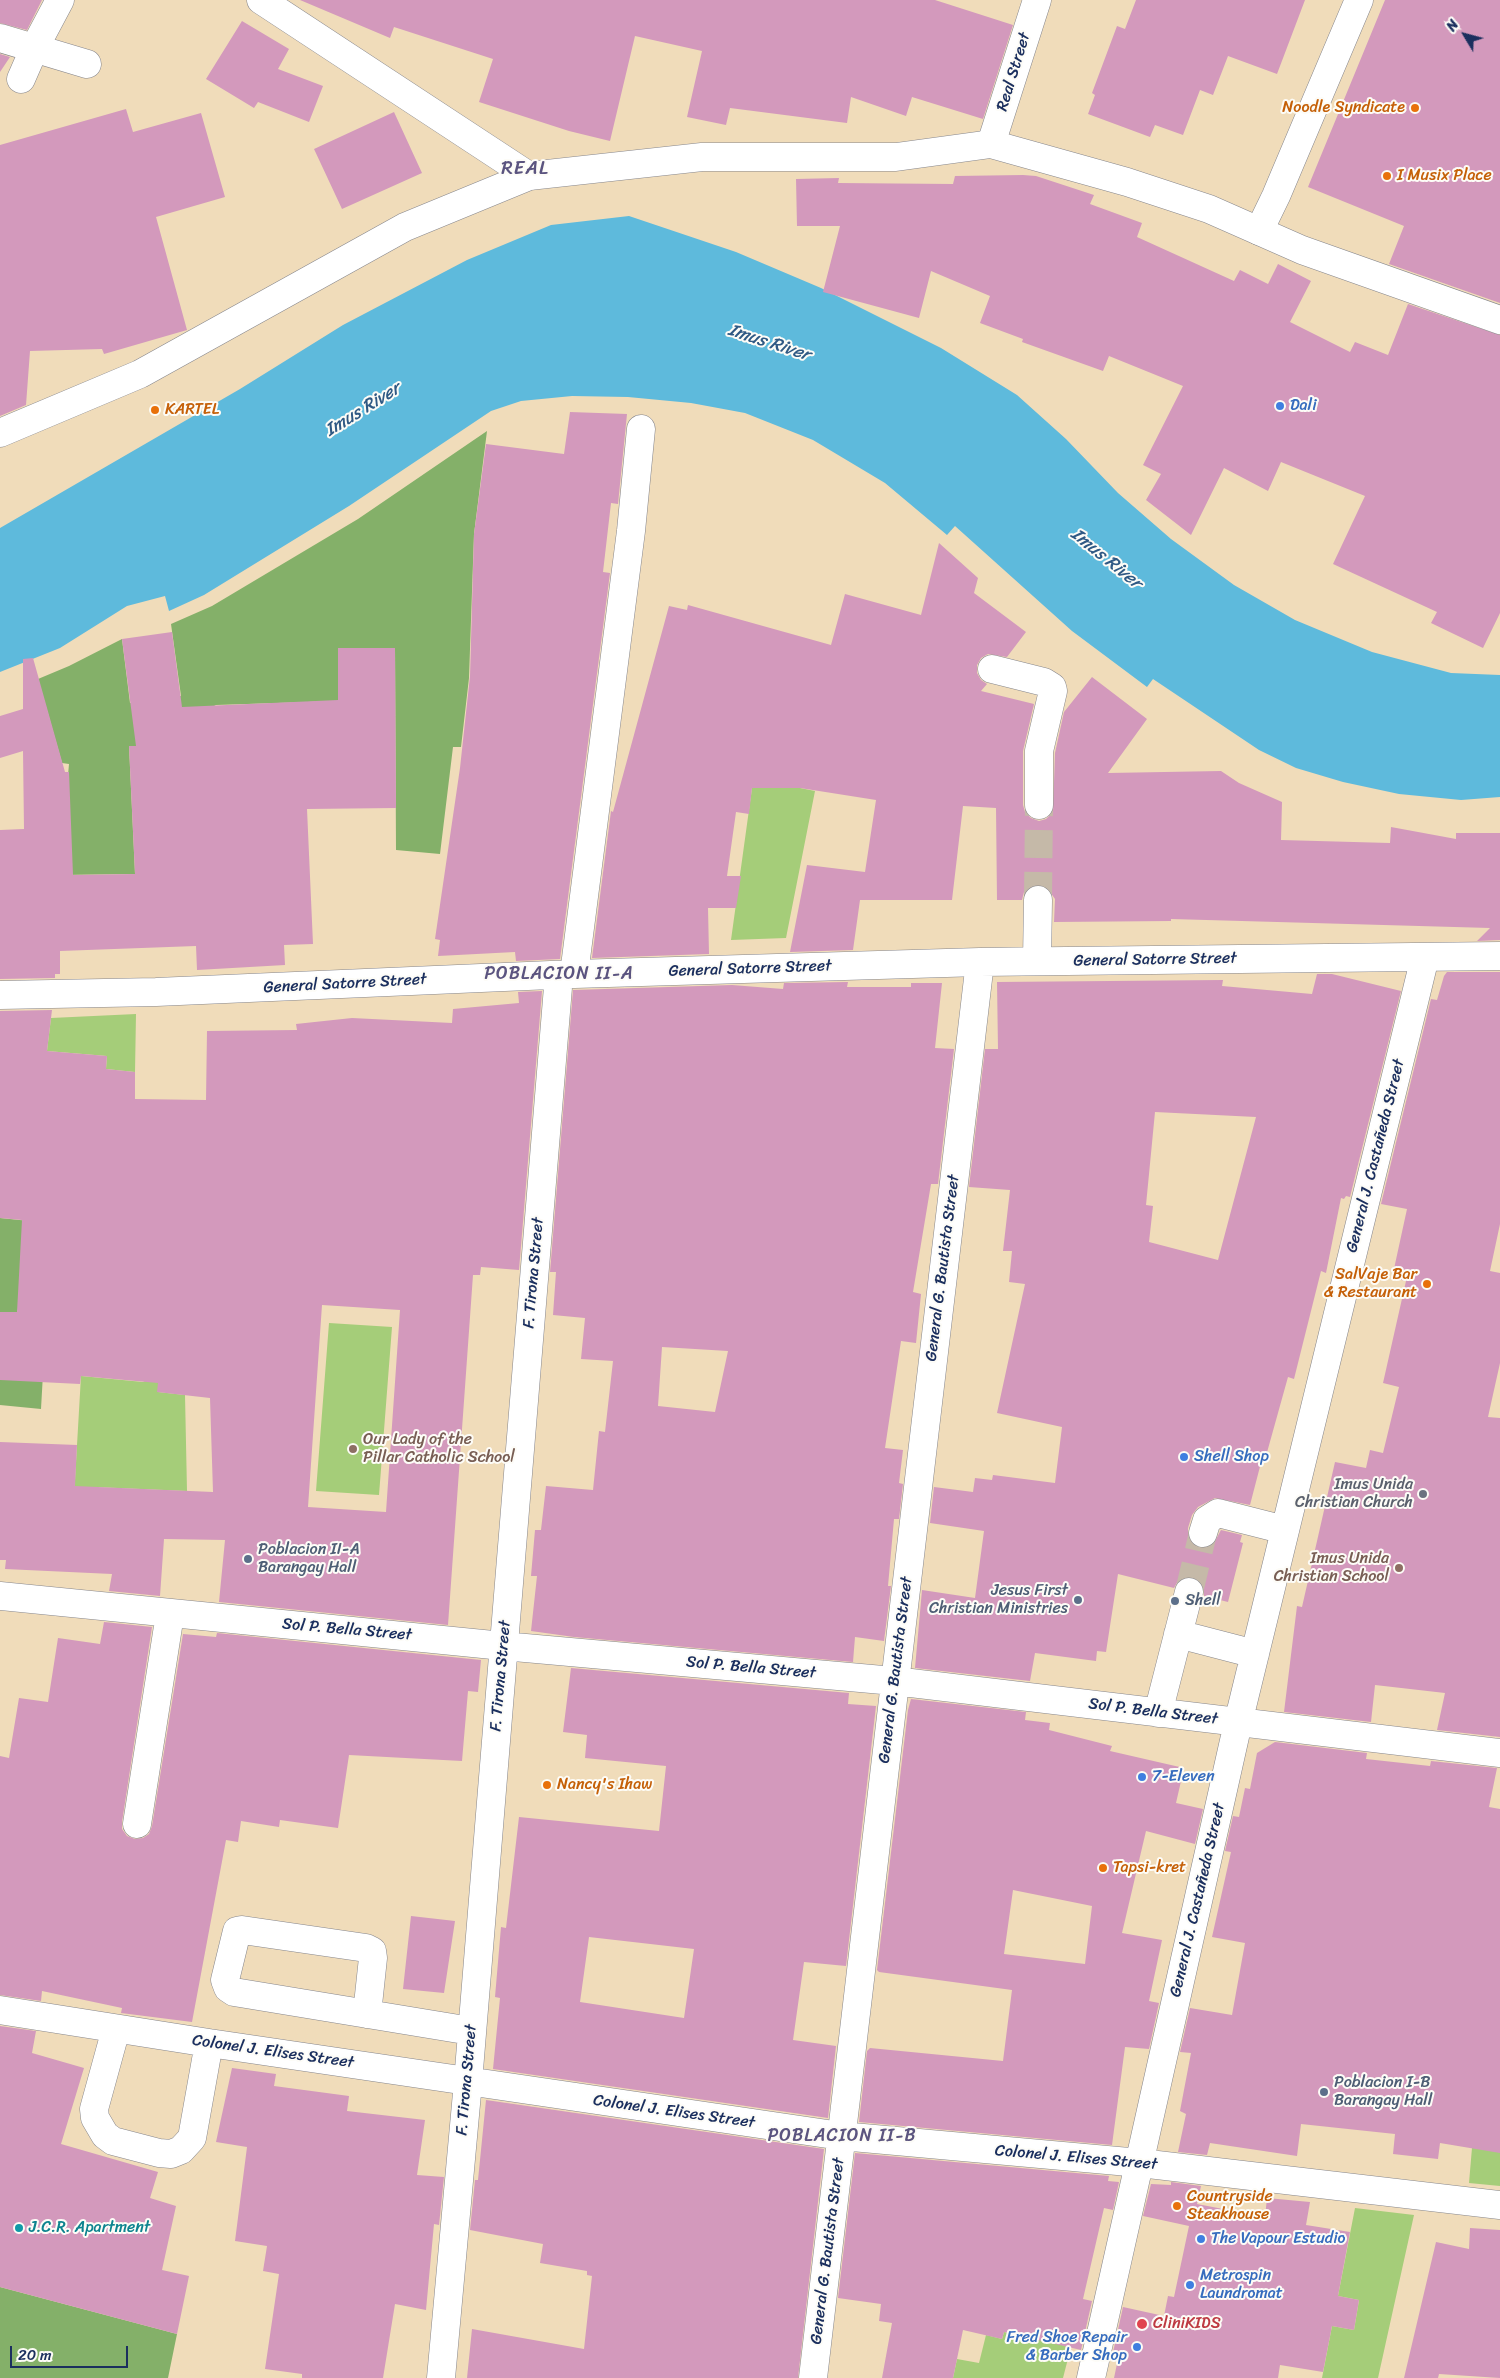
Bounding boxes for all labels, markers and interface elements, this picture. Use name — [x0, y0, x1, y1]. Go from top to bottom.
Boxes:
north arrow — [1440, 10, 1490, 60]
text: N — [1440, 14, 1466, 37]
street label: Real Street — [993, 30, 1035, 114]
place label: Noodle Syndicate — [1282, 98, 1405, 118]
marker: Noodle Syndicate — [1409, 102, 1421, 114]
district label: REAL — [501, 158, 549, 180]
place label: I Musix Place — [1397, 166, 1492, 186]
marker: I Musix Place — [1381, 170, 1393, 182]
water label: Imus River — [726, 320, 812, 366]
water label: Imus River — [321, 378, 405, 442]
place label: Dali — [1290, 396, 1317, 416]
place label: KARTEL — [165, 400, 219, 420]
marker: Dali — [1274, 400, 1286, 412]
marker: KARTEL — [149, 404, 161, 416]
water label: Imus River — [1066, 524, 1146, 594]
street label: General Satorre Street — [1073, 949, 1237, 971]
street label: General Satorre Street — [668, 957, 832, 981]
district label: POBLACION II-A — [484, 963, 634, 985]
street label: General Satorre Street — [263, 970, 427, 998]
street label: General J. Castañeda Street — [1343, 1057, 1409, 1255]
street label: General G. Bautista Street — [922, 1174, 964, 1362]
street label: F. Tirona Street — [520, 1217, 548, 1329]
place label: SalVaje Bar & Restaurant — [1324, 1265, 1417, 1303]
marker: SalVaje Bar & Restaurant — [1421, 1278, 1433, 1290]
place label: Our Lady of the Pillar Catholic School — [363, 1430, 515, 1468]
marker: Our Lady of the Pillar Catholic School — [347, 1443, 359, 1455]
place label: Shell Shop — [1194, 1447, 1269, 1467]
marker: Shell Shop — [1178, 1451, 1190, 1463]
place label: Imus Unida Christian Church — [1295, 1475, 1413, 1513]
marker: Imus Unida Christian Church — [1417, 1488, 1429, 1500]
place label: Poblacion II-A Barangay Hall — [258, 1540, 360, 1578]
place label: Imus Unida Christian School — [1274, 1549, 1389, 1587]
marker: Poblacion II-A Barangay Hall — [242, 1553, 254, 1565]
marker: Imus Unida Christian School — [1393, 1562, 1405, 1574]
street label: General G. Bautista Street — [875, 1576, 917, 1764]
place label: Jesus First Christian Ministries — [929, 1581, 1068, 1619]
place label: Shell — [1185, 1591, 1221, 1611]
marker: Jesus First Christian Ministries — [1072, 1594, 1084, 1606]
marker: Shell — [1169, 1595, 1181, 1607]
street label: Sol P. Bella Street — [281, 1615, 413, 1645]
street label: F. Tirona Street — [487, 1620, 515, 1732]
street label: Sol P. Bella Street — [685, 1653, 817, 1683]
street label: Sol P. Bella Street — [1087, 1695, 1219, 1729]
place label: 7-Eleven — [1152, 1767, 1215, 1787]
marker: 7-Eleven — [1136, 1771, 1148, 1783]
place label: Nancy's Ihaw — [557, 1775, 652, 1795]
marker: Nancy's Ihaw — [541, 1779, 553, 1791]
street label: General J. Castañeda Street — [1166, 1801, 1230, 1999]
place label: Tapsi-kret — [1113, 1858, 1186, 1878]
marker: Tapsi-kret — [1097, 1862, 1109, 1874]
street label: F. Tirona Street — [453, 2024, 481, 2136]
street label: Colonel J. Elises Street — [191, 2031, 355, 2073]
place label: Poblacion I-B Barangay Hall — [1334, 2073, 1432, 2111]
marker: Poblacion I-B Barangay Hall — [1318, 2086, 1330, 2098]
street label: Colonel J. Elises Street — [592, 2091, 756, 2133]
district label: POBLACION II-B — [767, 2125, 917, 2147]
street label: Colonel J. Elises Street — [994, 2141, 1158, 2175]
street label: General G. Bautista Street — [807, 2157, 849, 2345]
place label: Countryside Steakhouse — [1187, 2187, 1273, 2225]
marker: Countryside Steakhouse — [1171, 2200, 1183, 2212]
place label: J.C.R. Apartment — [29, 2218, 150, 2238]
marker: J.C.R. Apartment — [13, 2222, 25, 2234]
place label: The Vapour Estudio — [1211, 2229, 1346, 2249]
marker: The Vapour Estudio — [1195, 2233, 1207, 2245]
place label: Metrospin Laundromat — [1200, 2266, 1283, 2304]
marker: Metrospin Laundromat — [1184, 2279, 1196, 2291]
place label: CliniKIDS — [1153, 2314, 1221, 2334]
marker: CliniKIDS — [1135, 2317, 1149, 2331]
place label: Fred Shoe Repair & Barber Shop — [1007, 2328, 1127, 2366]
scale bar — [12, 2336, 130, 2368]
marker: Fred Shoe Repair & Barber Shop — [1131, 2341, 1143, 2353]
text: 20 m — [18, 2342, 52, 2368]

